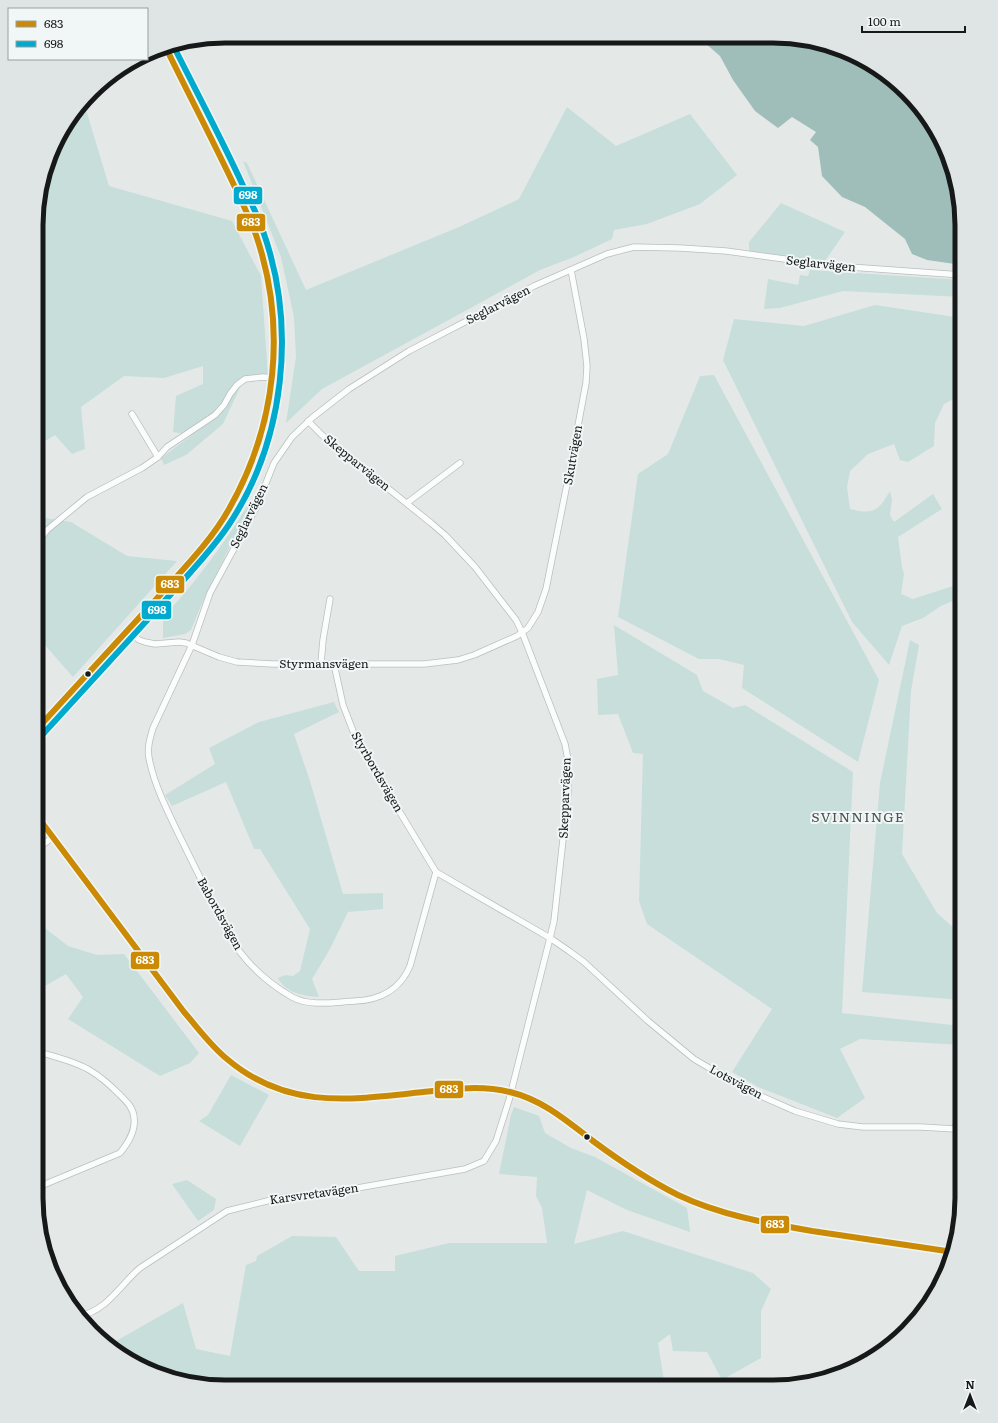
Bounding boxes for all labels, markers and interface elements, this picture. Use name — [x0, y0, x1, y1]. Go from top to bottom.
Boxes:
legend — [8, 8, 148, 60]
scale bar — [862, 8, 965, 34]
text: 100 m — [868, 12, 901, 30]
text: 683 — [44, 14, 64, 32]
text: 698 — [44, 34, 64, 52]
line badge: 698 — [233, 186, 263, 205]
text: 698 — [238, 186, 258, 202]
line badge: 683 — [236, 213, 266, 232]
text: 683 — [242, 213, 261, 229]
street label: Seglarvägen — [785, 250, 857, 276]
street label: Seglarvägen — [462, 280, 533, 328]
street label: Skutvägen — [558, 424, 586, 486]
street label: Skepparvägen — [320, 430, 395, 495]
street label: Seglarvägen — [225, 480, 272, 551]
line badge: 683 — [155, 575, 185, 594]
text: 683 — [161, 575, 180, 591]
line badge: 698 — [141, 600, 172, 620]
text: 698 — [147, 601, 167, 617]
street label: Styrmansvägen — [279, 654, 369, 672]
unlabelled marker — [83, 669, 93, 679]
street label: Styrbordsvägen — [347, 728, 408, 815]
street label: Skepparvägen — [554, 757, 574, 839]
district label: SVINNINGE — [811, 806, 905, 826]
street label: Babordsvägen — [194, 874, 248, 953]
line badge: 683 — [130, 951, 160, 970]
text: 683 — [136, 951, 155, 967]
street label: Lotsvägen — [707, 1059, 766, 1103]
line badge: 683 — [434, 1080, 464, 1099]
text: 683 — [440, 1080, 459, 1096]
unlabelled marker — [582, 1132, 592, 1142]
street label: Karsvretavägen — [268, 1178, 359, 1208]
line badge: 683 — [760, 1215, 790, 1234]
text: 683 — [766, 1215, 785, 1231]
north arrow — [950, 1375, 990, 1415]
text: N — [965, 1376, 975, 1392]

